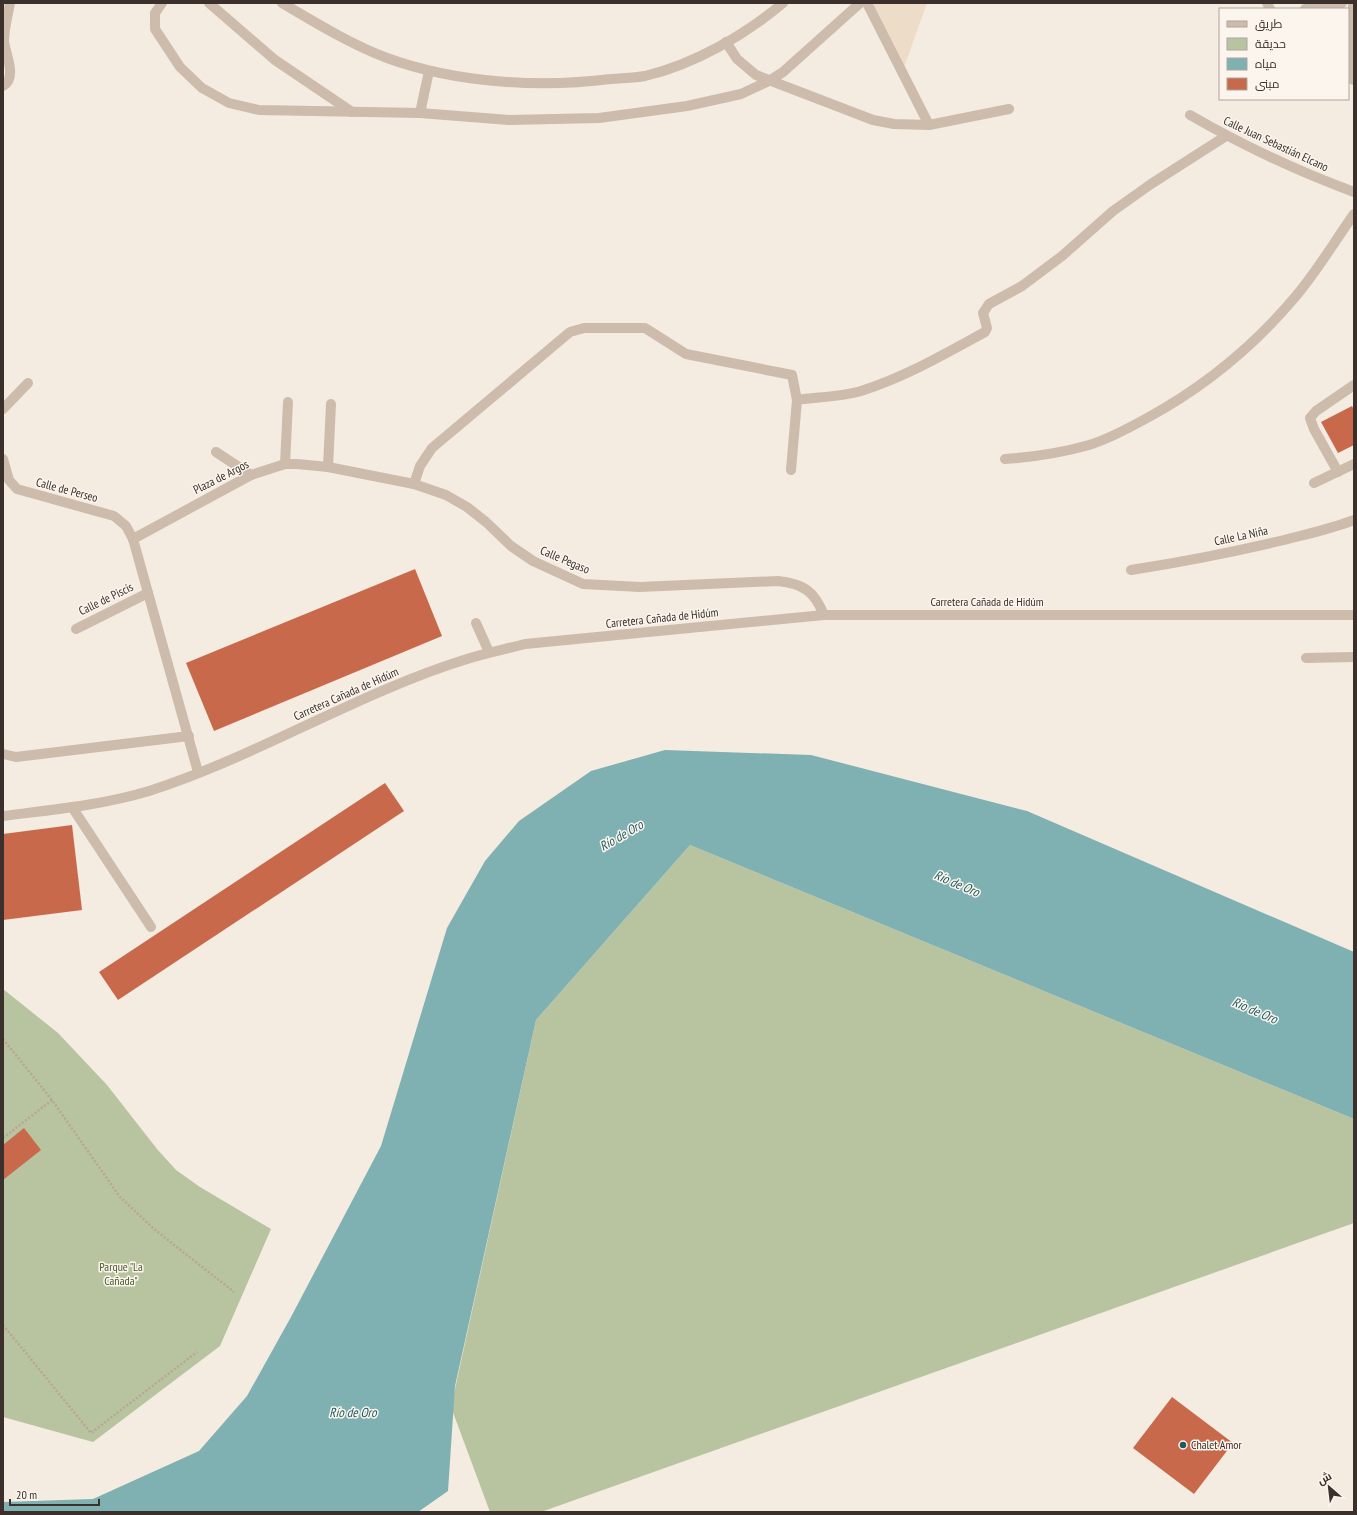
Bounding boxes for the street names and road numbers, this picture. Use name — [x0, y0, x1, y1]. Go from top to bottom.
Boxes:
street label: Calle Juan Sebastián Elcano — [1221, 113, 1331, 174]
street label: Plaza de Argos — [190, 456, 251, 497]
street label: Calle de Perseo — [35, 474, 100, 505]
street label: Calle La Niña — [1213, 522, 1269, 549]
street label: Calle Pegaso — [538, 542, 592, 577]
street label: Calle de Piscis — [76, 579, 136, 618]
street label: Carretera Cañada de Hidúm — [930, 594, 1044, 609]
street label: Carretera Cañada de Hidúm — [605, 604, 719, 631]
street label: Carretera Cañada de Hidúm — [291, 664, 401, 723]

